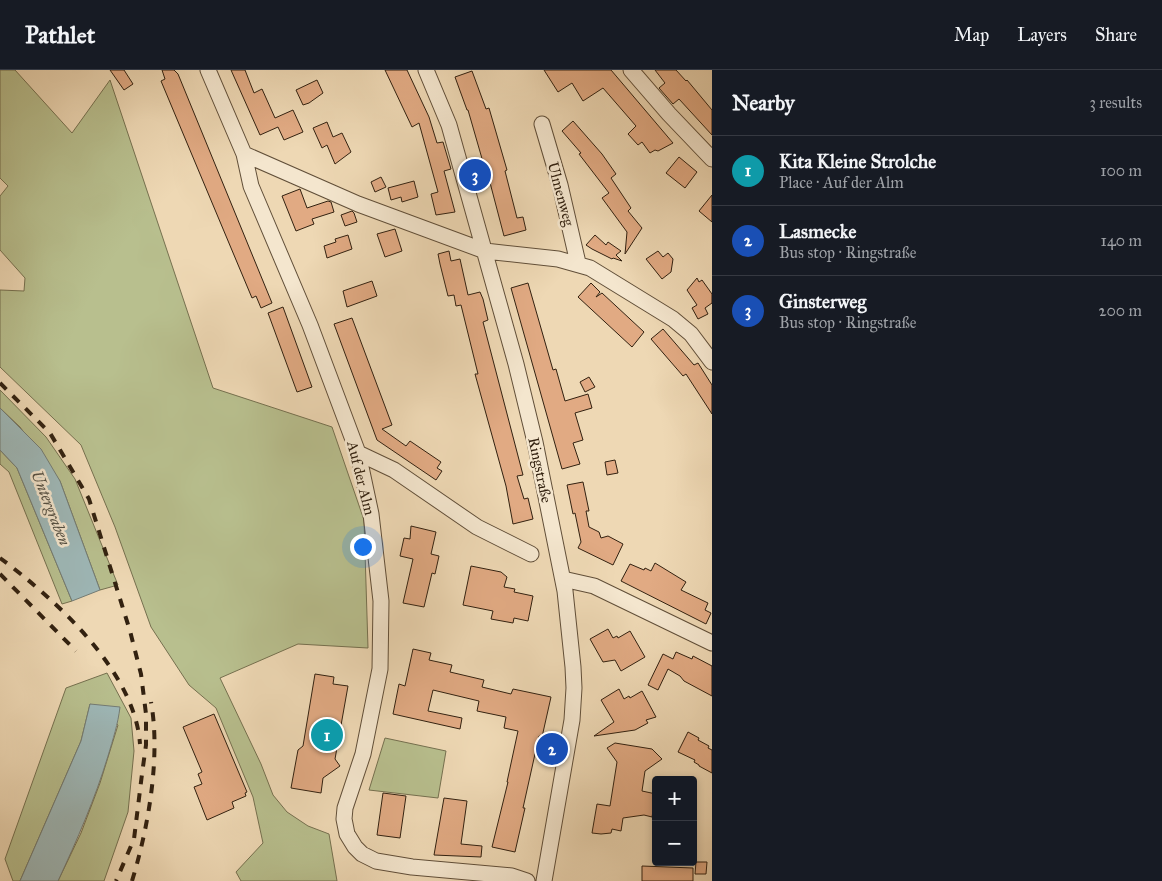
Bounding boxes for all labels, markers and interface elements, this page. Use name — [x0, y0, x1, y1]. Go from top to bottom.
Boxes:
text: Pathlet — [25, 20, 95, 50]
text: Map — [954, 24, 989, 46]
text: Layers — [1017, 24, 1067, 46]
text: Share — [1095, 24, 1137, 46]
text: Nearby — [732, 90, 795, 116]
text: 3 results — [1089, 93, 1142, 112]
text: Kita Kleine Strolche — [779, 150, 936, 173]
pin: 3 — [459, 156, 491, 194]
street label: Ulmenweg — [544, 160, 578, 229]
text: 1 — [745, 161, 751, 180]
text: 100 m — [1100, 161, 1142, 180]
text: Place · Auf der Alm — [779, 173, 904, 192]
text: Lasmecke — [779, 220, 856, 243]
text: 2 — [744, 231, 752, 250]
text: 140 m — [1101, 231, 1142, 250]
text: Bus stop · Ringstraße — [779, 243, 916, 262]
text: Ginsterweg — [779, 290, 866, 313]
text: 3 — [745, 301, 751, 320]
text: 200 m — [1099, 301, 1142, 320]
text: Bus stop · Ringstraße — [779, 313, 916, 332]
street label: Ringstraße — [524, 436, 556, 504]
street label: Auf der Alm — [343, 438, 379, 517]
water label: Untergraben — [27, 468, 75, 549]
your location — [350, 534, 376, 560]
pin: 1 — [311, 716, 343, 754]
pin: 2 — [536, 730, 568, 768]
map controls — [652, 776, 697, 866]
button: + — [652, 776, 697, 821]
button: − — [652, 821, 697, 866]

